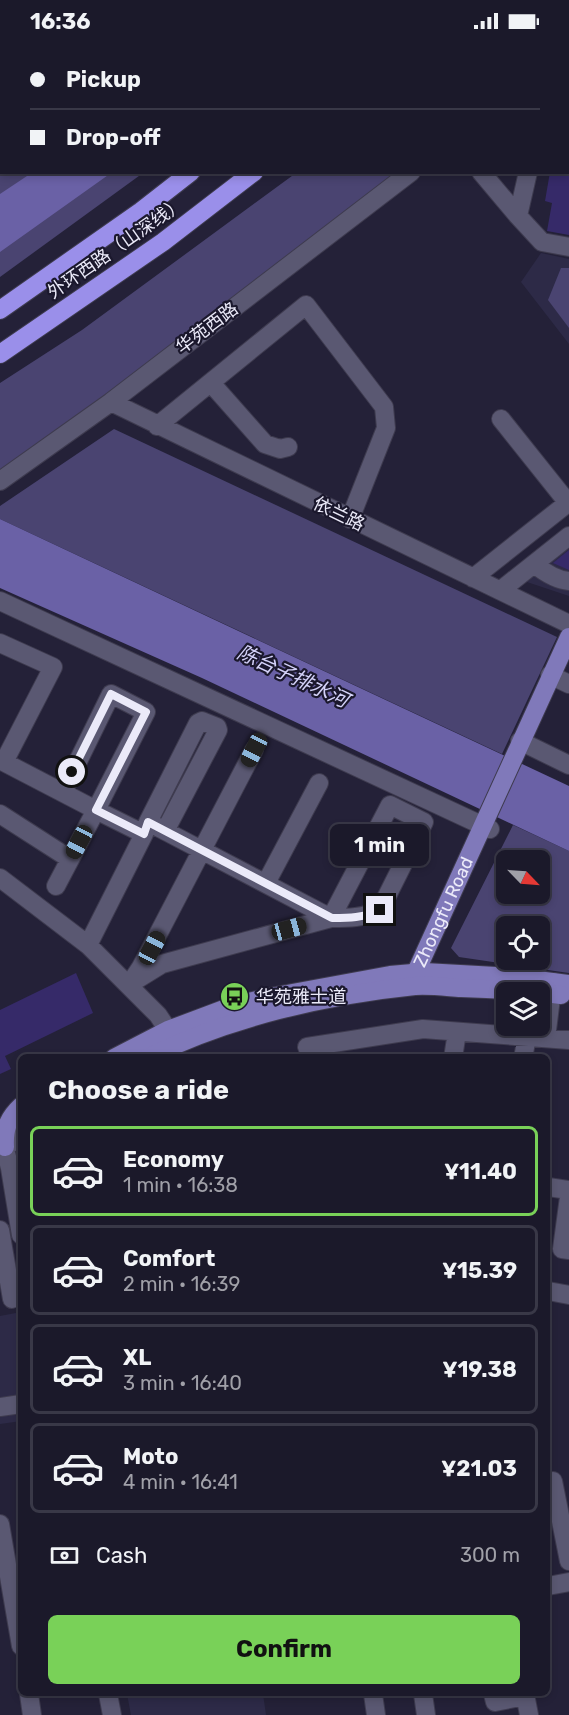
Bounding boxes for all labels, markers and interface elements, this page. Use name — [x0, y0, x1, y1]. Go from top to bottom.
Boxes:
text: 16:36 — [30, 8, 91, 35]
text: Pickup — [66, 66, 141, 93]
text: Drop-off — [66, 124, 161, 151]
street label: 外环西路（山深线） — [43, 193, 189, 303]
street label: 华苑西路 — [172, 298, 242, 358]
street label: 依兰路 — [310, 492, 368, 536]
water label: 陈台子排水河 — [234, 640, 356, 714]
car — [238, 730, 270, 770]
route start — [58, 758, 85, 785]
car — [63, 822, 95, 862]
callout: 1 min — [330, 823, 430, 865]
text: 1 min — [354, 833, 405, 857]
north arrow — [496, 850, 550, 904]
map controls — [496, 850, 550, 1036]
street label: Zhongfu Road — [409, 853, 478, 971]
route end — [366, 896, 393, 923]
car — [269, 916, 309, 942]
button: locate — [496, 916, 550, 970]
car — [136, 928, 168, 968]
bus stop icon: 华苑雅士道 — [219, 981, 251, 1013]
button: layers — [496, 982, 550, 1036]
place label: 华苑雅士道 — [256, 986, 346, 1008]
text: Choose a ride — [48, 1074, 229, 1106]
icon: car — [51, 1144, 105, 1198]
text: Economy — [123, 1146, 224, 1173]
text: ¥11.40 — [444, 1158, 517, 1185]
text: 1 min · 16:38 — [123, 1173, 238, 1197]
icon: car — [51, 1243, 105, 1297]
text: Comfort — [123, 1245, 215, 1272]
text: ¥15.39 — [442, 1257, 517, 1284]
text: 2 min · 16:39 — [123, 1272, 240, 1296]
icon: car — [51, 1342, 105, 1396]
text: XL — [123, 1344, 151, 1371]
text: ¥19.38 — [442, 1356, 517, 1383]
text: 3 min · 16:40 — [123, 1371, 242, 1395]
icon: car — [51, 1441, 105, 1495]
text: Moto — [123, 1443, 178, 1470]
text: ¥21.03 — [441, 1455, 517, 1482]
text: 4 min · 16:41 — [123, 1470, 238, 1494]
icon: cash — [48, 1539, 81, 1572]
text: Cash — [96, 1542, 147, 1569]
text: 300 m — [460, 1543, 520, 1567]
button: Confirm — [48, 1615, 520, 1684]

